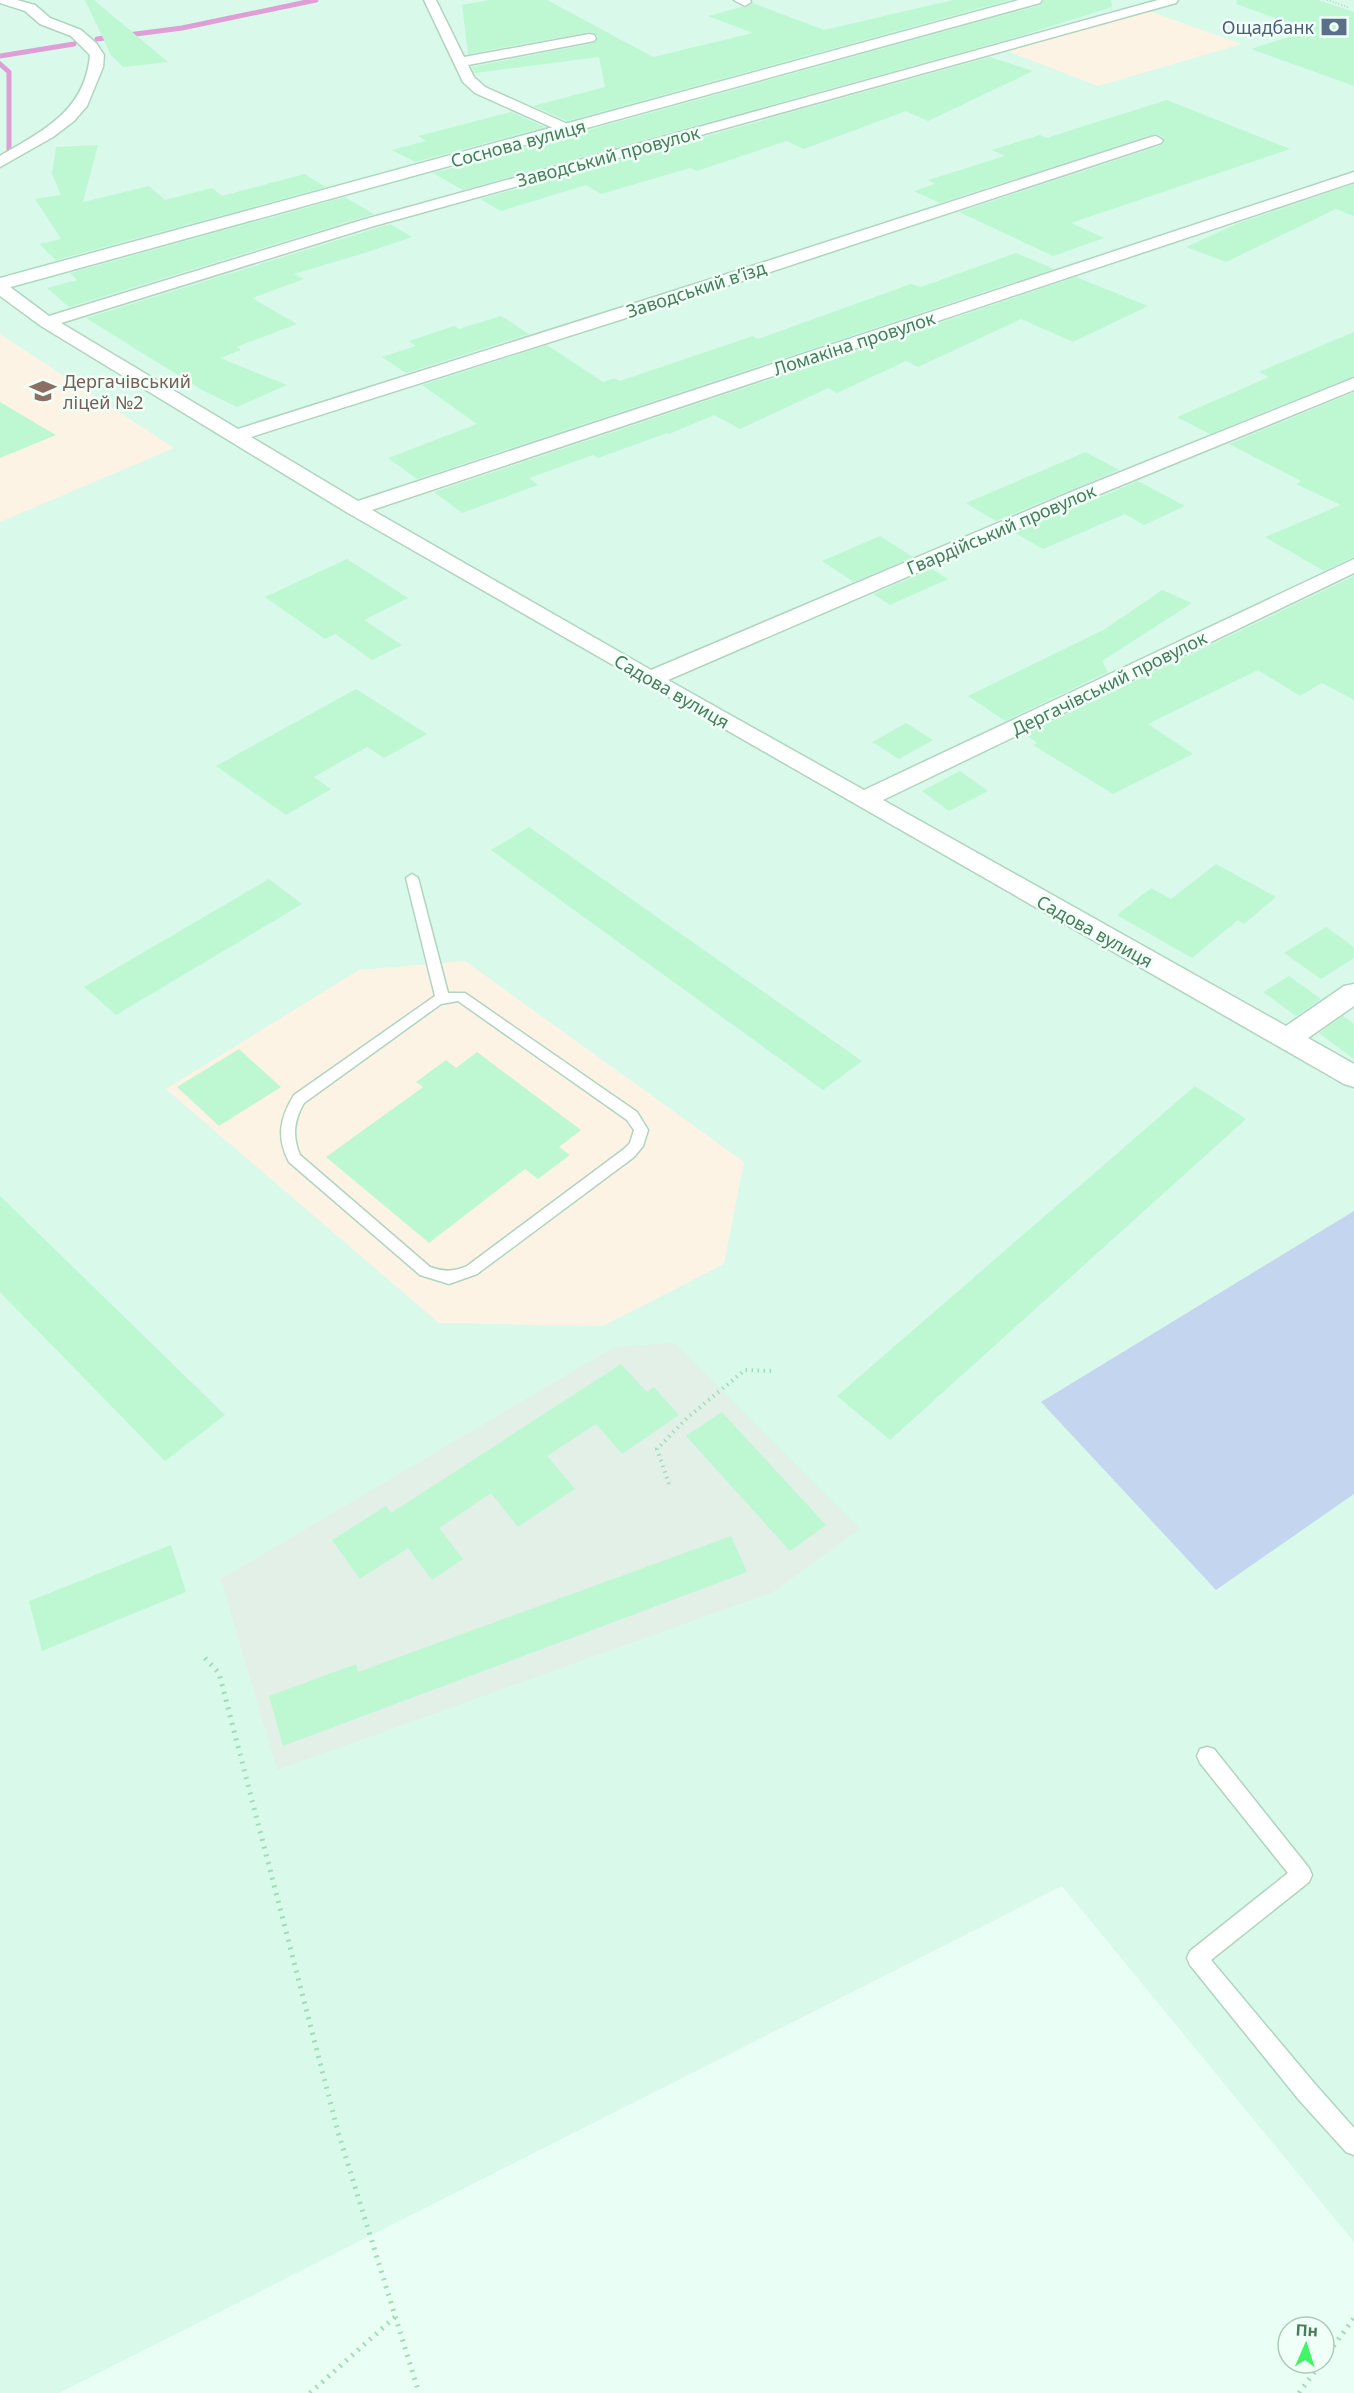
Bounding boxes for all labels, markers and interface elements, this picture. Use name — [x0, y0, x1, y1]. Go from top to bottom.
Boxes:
bank icon: Ощадбанк — [1319, 12, 1349, 42]
place label: Ощадбанк — [1222, 15, 1314, 39]
street label: Соснова вулиця — [448, 113, 588, 173]
street label: Заводський провулок — [514, 120, 703, 192]
street label: Заводський в’їзд — [623, 255, 769, 323]
street label: Ломакіна провулок — [770, 305, 938, 380]
place label: Дергачівський ліцей №2 — [63, 369, 191, 414]
school or university icon: Дергачівський ліцей №2 — [28, 376, 58, 406]
street label: Гвардійський провулок — [903, 478, 1100, 580]
street label: Дергачівський провулок — [1007, 625, 1211, 741]
street label: Садова вулиця — [610, 648, 734, 734]
street label: Садова вулиця — [1033, 889, 1157, 973]
north arrow — [1276, 2315, 1336, 2375]
text: Пн — [1295, 2318, 1319, 2342]

